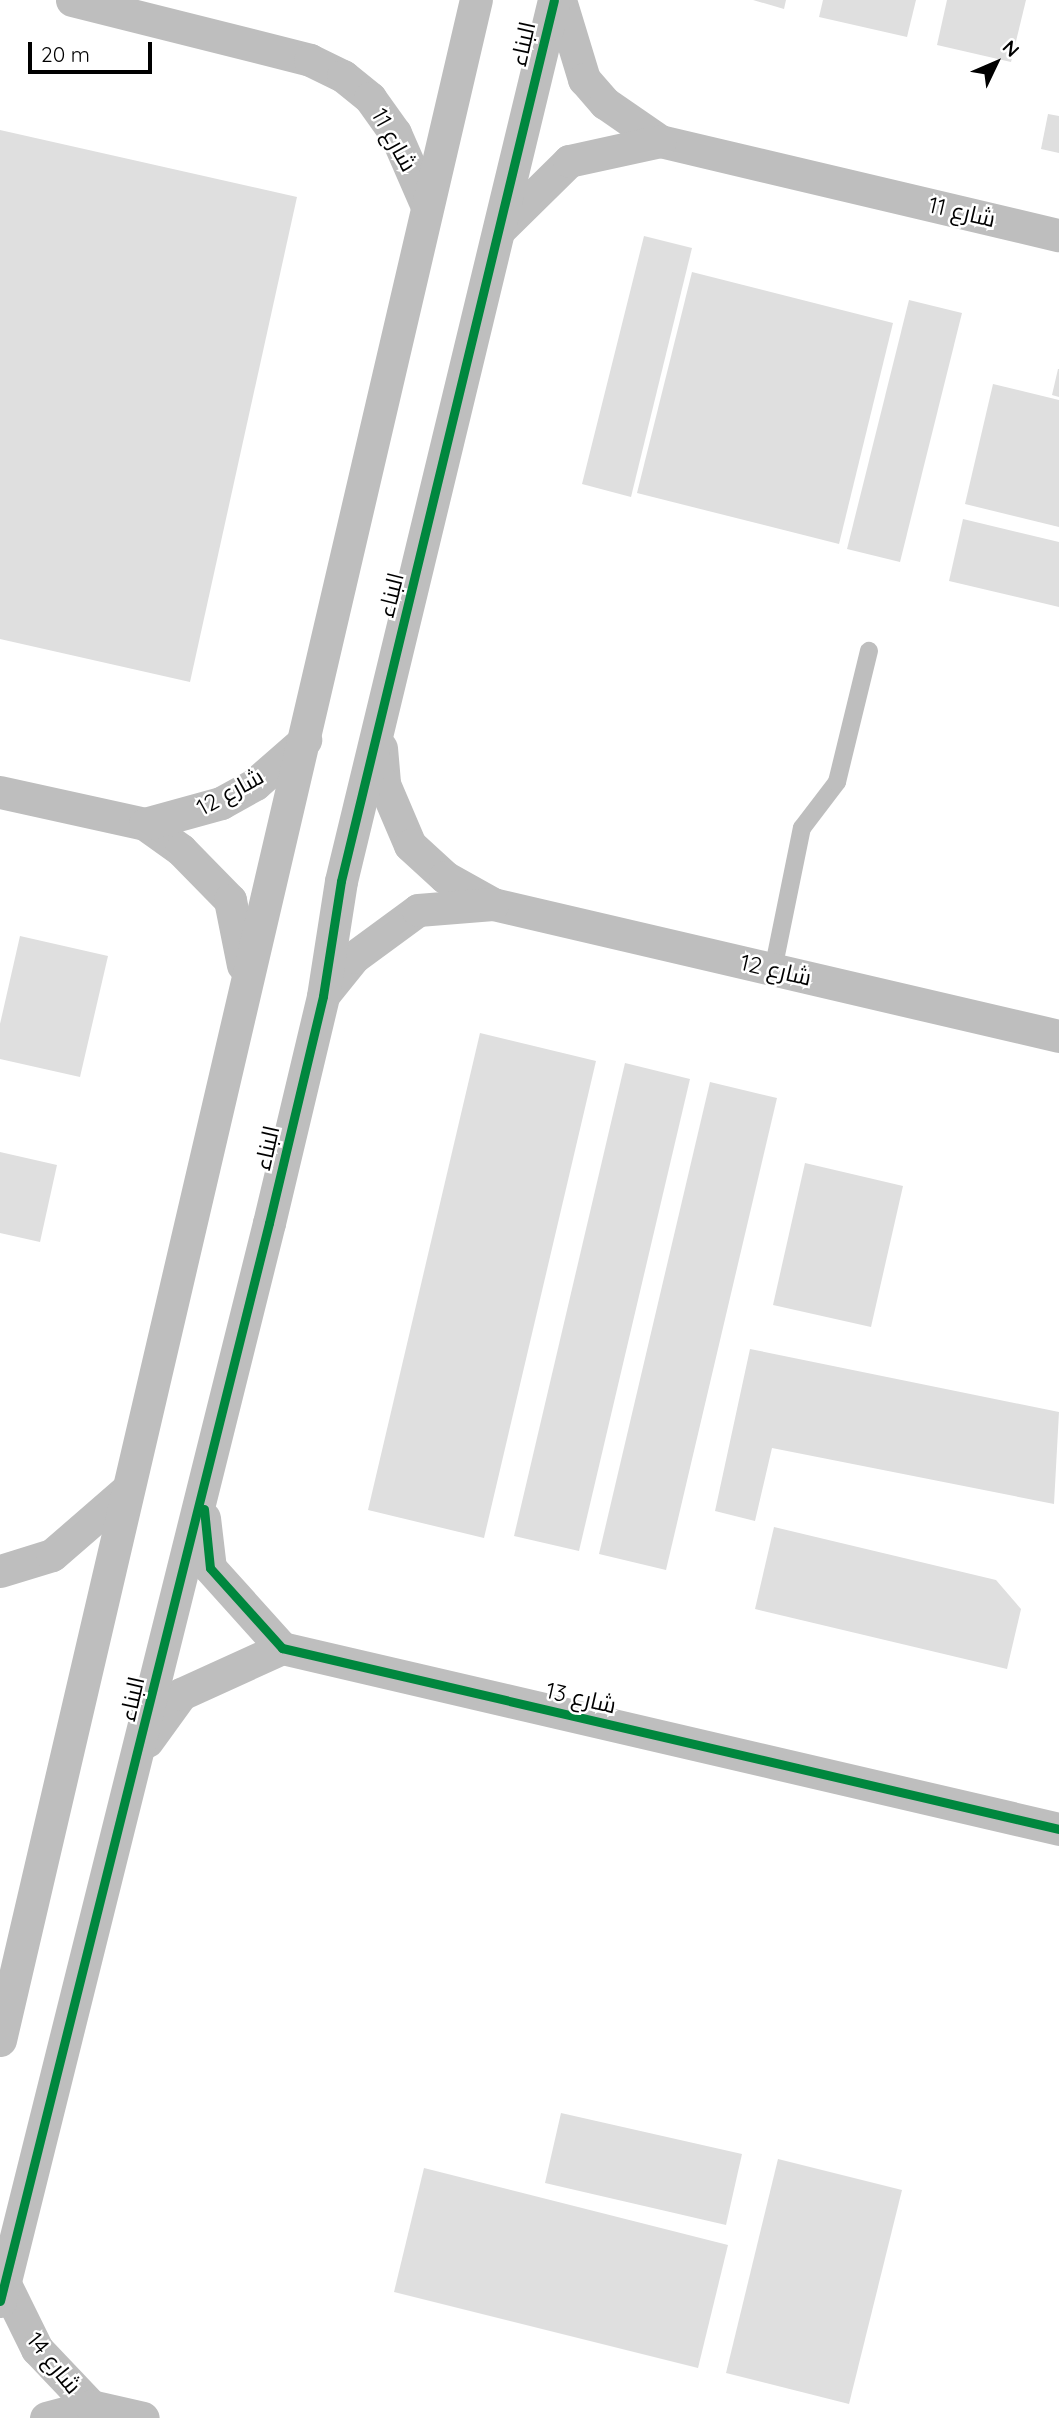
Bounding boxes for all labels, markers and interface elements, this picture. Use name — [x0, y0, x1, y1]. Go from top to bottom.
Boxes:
street label: البناء — [504, 19, 542, 69]
scale bar — [32, 28, 156, 72]
north arrow — [961, 28, 1031, 98]
text: N — [998, 35, 1025, 62]
text: 20 m — [41, 41, 90, 67]
street label: شارع 11 — [365, 104, 423, 176]
street label: شارع 11 — [926, 191, 998, 233]
street label: البناء — [372, 570, 410, 620]
street label: شارع 12 — [192, 762, 268, 822]
street label: شارع 12 — [738, 948, 814, 992]
street label: البناء — [248, 1123, 286, 1173]
street label: البناء — [113, 1674, 151, 1724]
street label: شارع 13 — [543, 1677, 619, 1719]
street label: شارع 14 — [21, 2327, 87, 2399]

